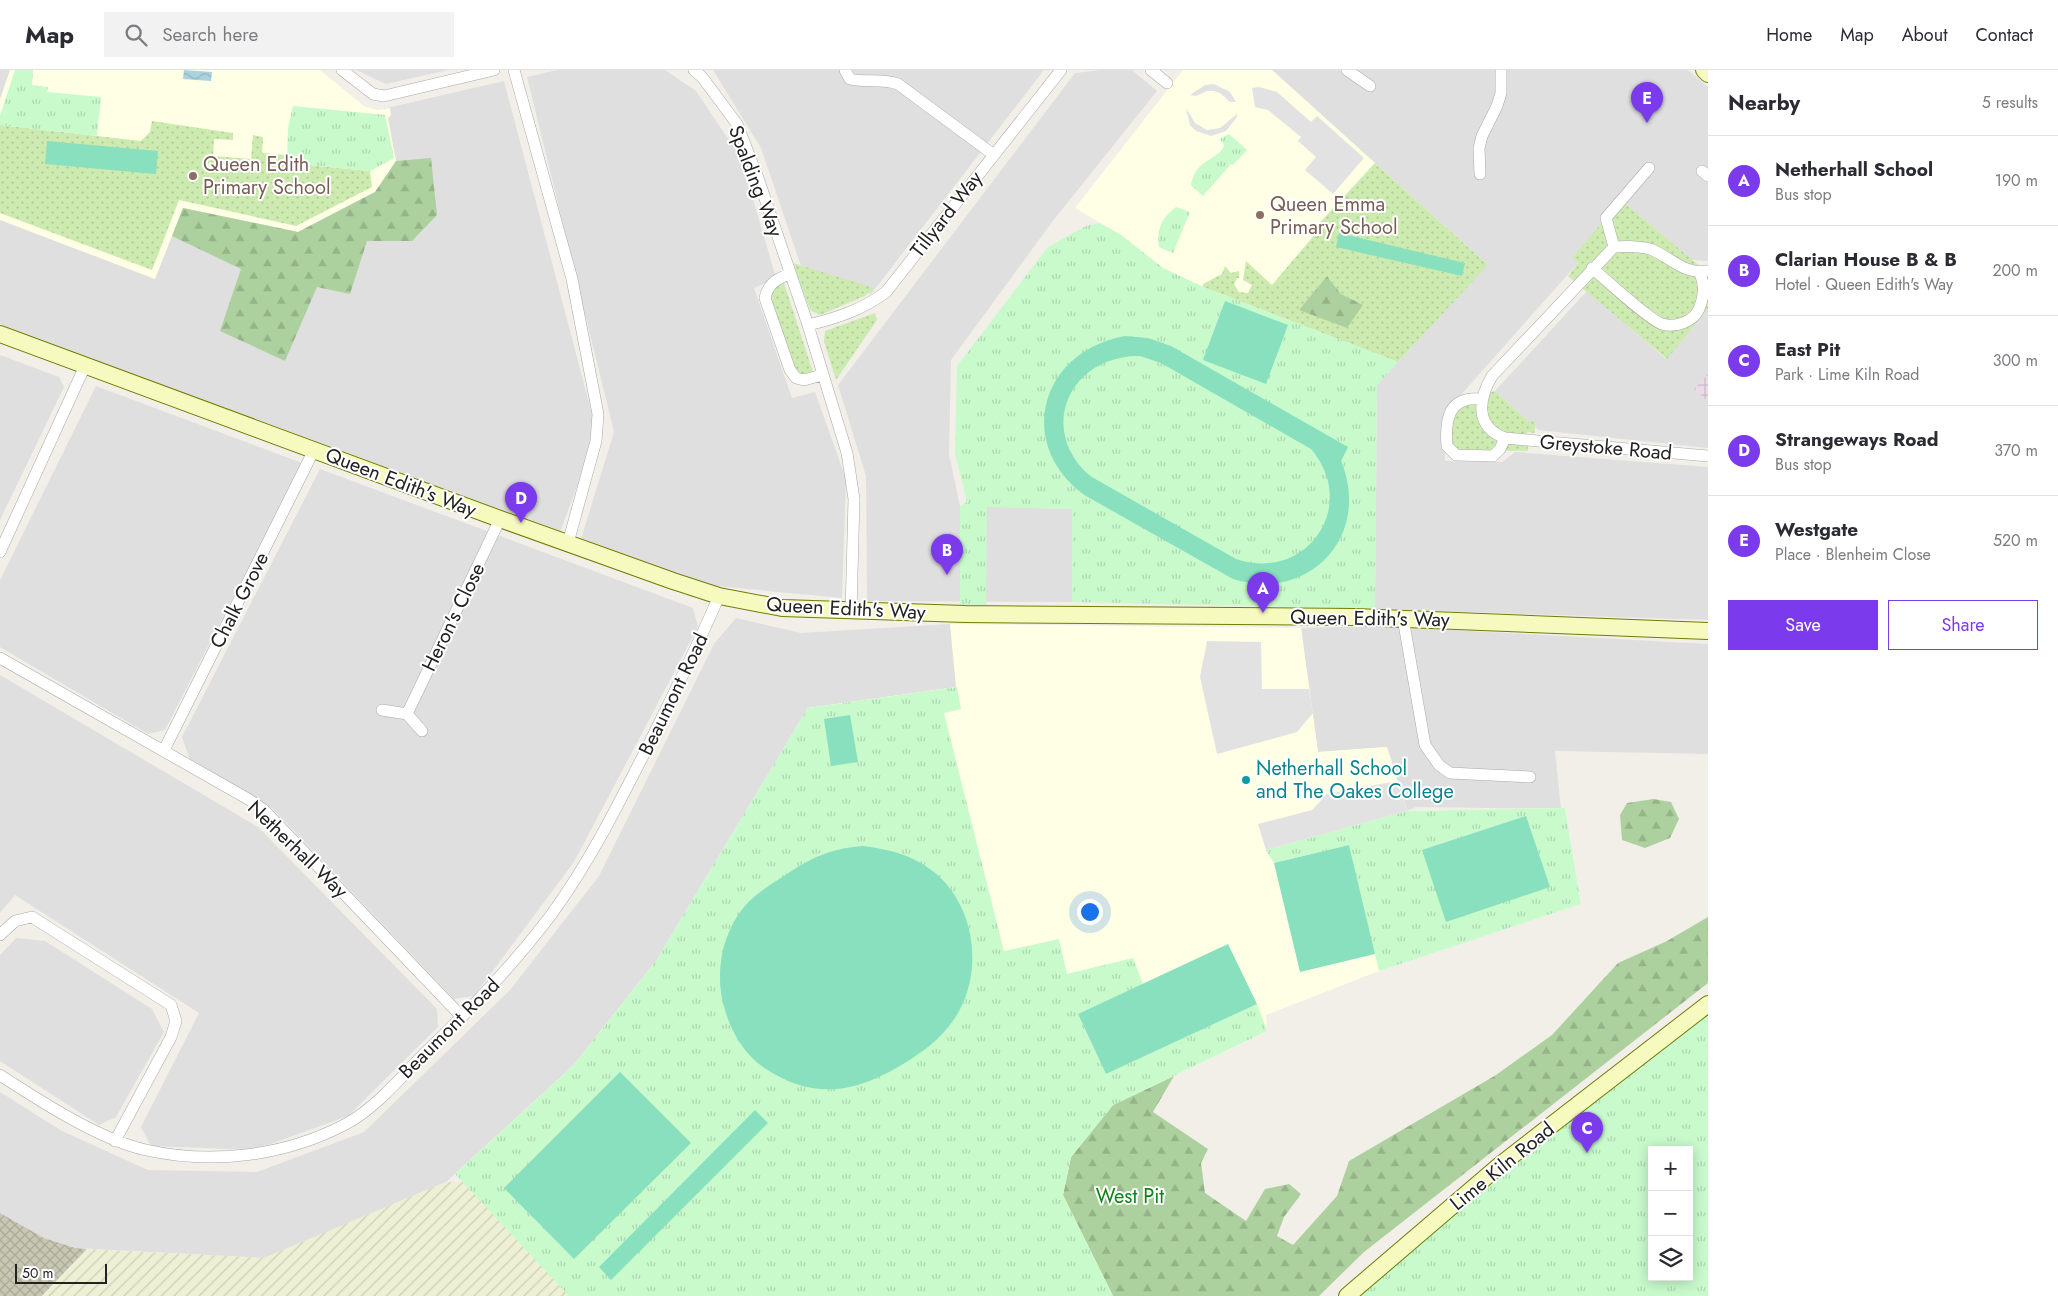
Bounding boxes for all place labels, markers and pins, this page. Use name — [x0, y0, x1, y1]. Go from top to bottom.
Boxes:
pin: E — [1631, 82, 1663, 123]
place label: Queen Edith Primary School — [203, 150, 331, 202]
marker: Queen Edith Primary School — [187, 170, 199, 182]
place label: Queen Emma Primary School — [1270, 190, 1398, 242]
marker: Queen Emma Primary School — [1254, 209, 1266, 221]
pin: D — [505, 482, 537, 523]
pin: B — [931, 534, 963, 575]
pin: A — [1247, 572, 1279, 613]
place label: Netherhall School and The Oakes College — [1256, 754, 1454, 806]
marker: Netherhall School and The Oakes College — [1240, 774, 1252, 786]
pin: C — [1571, 1112, 1603, 1153]

